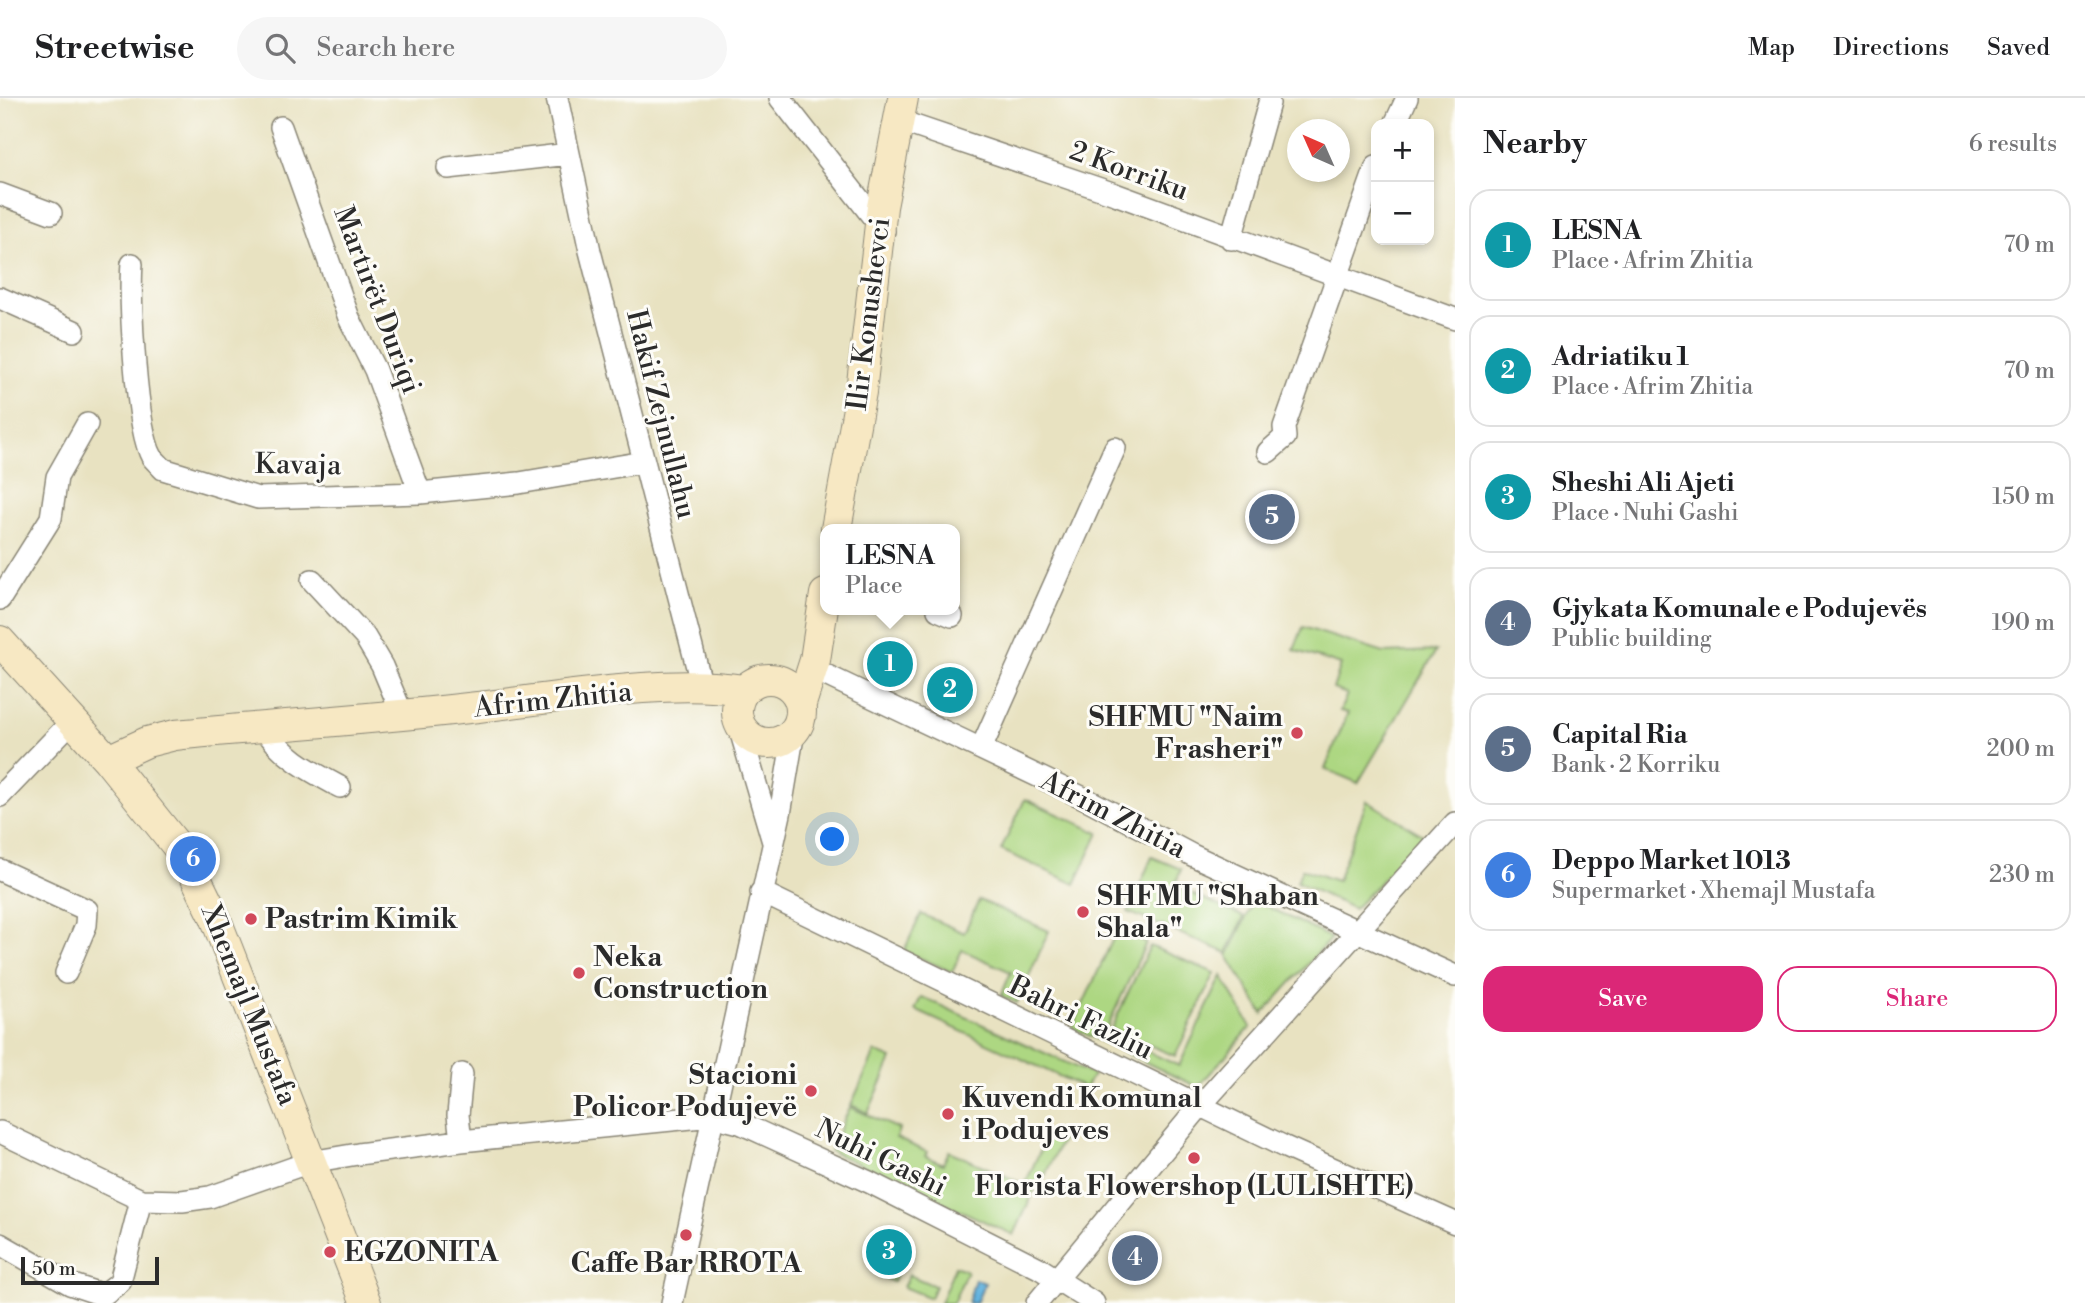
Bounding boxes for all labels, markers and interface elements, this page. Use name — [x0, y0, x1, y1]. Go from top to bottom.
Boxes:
search box — [237, 17, 727, 80]
text: Streetwise — [35, 28, 195, 69]
icon: search — [261, 29, 299, 67]
text: Search here — [317, 32, 455, 64]
text: Map — [1748, 33, 1795, 63]
text: Directions — [1833, 33, 1949, 63]
text: Saved — [1987, 33, 2050, 63]
north arrow — [1287, 119, 1350, 182]
map controls — [1371, 119, 1434, 245]
button: + — [1371, 119, 1434, 182]
text: Nearby — [1483, 125, 1587, 163]
text: 6 results — [1969, 130, 2057, 158]
street label: 2 Korriku — [1065, 133, 1193, 209]
button: − — [1371, 182, 1434, 245]
street label: Martirët Duriqi — [325, 201, 429, 399]
street label: Ilir Konushevci — [840, 215, 898, 413]
text: LESNA — [1552, 215, 1642, 247]
text: 1 — [1502, 231, 1514, 259]
text: 70 m — [2004, 231, 2055, 259]
text: Place · Afrim Zhitia — [1552, 247, 1753, 275]
street label: Hakif Zejnullahu — [618, 306, 704, 522]
text: Adriatiku 1 — [1552, 341, 1689, 373]
text: 2 — [1501, 357, 1515, 385]
text: 70 m — [2004, 357, 2055, 385]
text: Place · Afrim Zhitia — [1552, 373, 1753, 401]
street label: Kavaja — [254, 447, 342, 483]
text: Sheshi Ali Ajeti — [1552, 467, 1734, 499]
text: 3 — [1501, 483, 1515, 511]
text: 150 m — [1992, 483, 2055, 511]
pin: 5 — [1249, 491, 1295, 543]
text: Place · Nuhi Gashi — [1552, 499, 1739, 527]
popup — [820, 524, 960, 615]
text: LESNA — [845, 540, 935, 572]
text: Place — [845, 572, 903, 600]
text: Gjykata Komunale e Podujevës — [1552, 593, 1927, 625]
text: 4 — [1500, 609, 1516, 637]
text: 190 m — [1992, 609, 2055, 637]
text: Public building — [1552, 625, 1712, 653]
pin: 1 — [867, 638, 913, 690]
pin: 2 — [927, 664, 973, 716]
street label: Afrim Zhitia — [471, 674, 635, 726]
place label: SHFMU "Naim Frasheri" — [1088, 700, 1284, 767]
text: Capital Ria — [1552, 719, 1688, 751]
marker: SHFMU "Naim Frasheri" — [1289, 725, 1305, 741]
text: 5 — [1501, 735, 1515, 763]
text: 200 m — [1987, 735, 2055, 763]
text: Bank · 2 Korriku — [1552, 751, 1720, 779]
street label: Afrim Zhitia — [1033, 763, 1192, 867]
your location — [815, 822, 849, 856]
pin: 6 — [170, 833, 216, 885]
text: Deppo Market 1013 — [1552, 845, 1791, 877]
text: 6 — [1501, 861, 1515, 889]
text: 230 m — [1989, 861, 2055, 889]
text: Supermarket · Xhemajl Mustafa — [1552, 877, 1875, 905]
place label: SHFMU "Shaban Shala" — [1097, 879, 1319, 946]
street label: Xhemajl Mustafa — [192, 899, 306, 1111]
place label: Pastrim Kimik — [265, 902, 458, 937]
marker: SHFMU "Shaban Shala" — [1075, 904, 1091, 920]
marker: Pastrim Kimik — [243, 911, 259, 927]
place label: Neka Construction — [593, 940, 768, 1007]
marker: Neka Construction — [571, 965, 587, 981]
button: Save — [1483, 966, 1763, 1032]
button: Share — [1777, 966, 2057, 1032]
street label: Bahri Fazliu — [1002, 968, 1159, 1068]
place label: Stacioni Policor Podujevë — [573, 1058, 797, 1125]
place label: Kuvendi Komunal i Podujeves — [962, 1081, 1202, 1148]
marker: Stacioni Policor Podujevë — [803, 1083, 819, 1099]
marker: Kuvendi Komunal i Podujeves — [940, 1106, 956, 1122]
street label: Nuhi Gashi — [810, 1111, 952, 1205]
marker: Florista Flowershop (LULISHTE) — [1186, 1150, 1202, 1166]
place label: Florista Flowershop (LULISHTE) — [975, 1169, 1413, 1204]
pin: 3 — [866, 1226, 912, 1278]
marker: Caffe Bar RROTA — [678, 1227, 694, 1243]
pin: 4 — [1112, 1232, 1158, 1284]
place label: EGZONITA — [344, 1235, 499, 1270]
marker: EGZONITA — [322, 1244, 338, 1260]
place label: Caffe Bar RROTA — [571, 1246, 802, 1281]
scale bar — [21, 1254, 159, 1286]
text: 50 m — [32, 1257, 76, 1281]

